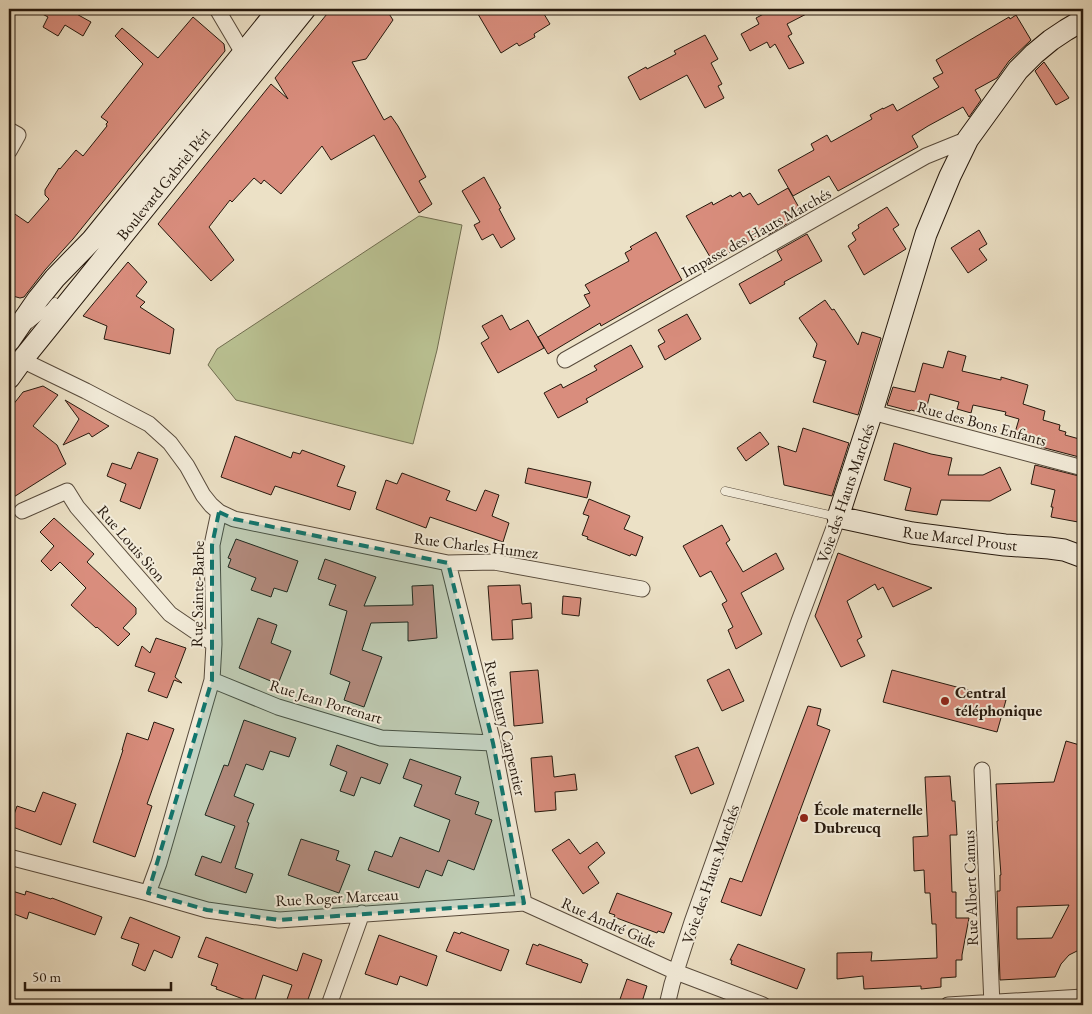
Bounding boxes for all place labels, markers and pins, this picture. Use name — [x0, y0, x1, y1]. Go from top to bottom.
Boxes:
place label: Central téléphonique — [955, 682, 1042, 721]
marker: Central téléphonique — [939, 695, 951, 707]
place label: École maternelle Dubreucq — [814, 799, 923, 838]
marker: École maternelle Dubreucq — [798, 812, 810, 824]

